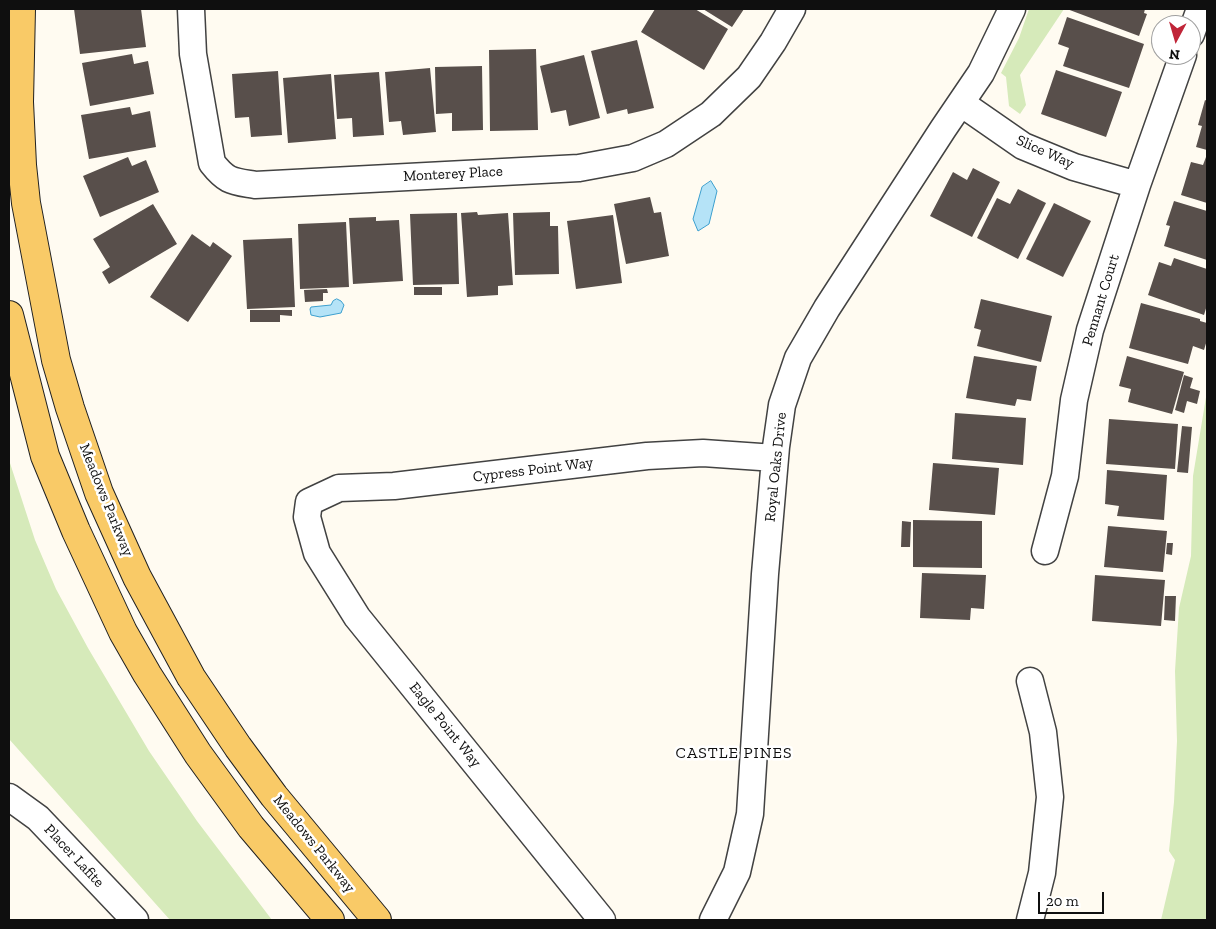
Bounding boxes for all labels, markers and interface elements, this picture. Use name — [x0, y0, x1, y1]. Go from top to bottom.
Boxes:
north arrow — [1151, 15, 1201, 65]
text: N — [1168, 45, 1181, 63]
street label: Slice Way — [1013, 131, 1077, 173]
street label: Monterey Place — [403, 162, 503, 186]
street label: Pennant Court — [1079, 252, 1123, 348]
street label: Royal Oaks Drive — [761, 411, 791, 523]
street label: Meadows Parkway — [75, 441, 137, 559]
street label: Cypress Point Way — [472, 454, 594, 486]
street label: Eagle Point Way — [405, 679, 485, 771]
district label: CASTLE PINES — [674, 743, 794, 763]
street label: Meadows Parkway — [269, 792, 359, 896]
street label: Placer Lafite — [40, 821, 108, 891]
scale bar — [1041, 882, 1107, 914]
text: 20 m — [1046, 892, 1079, 910]

